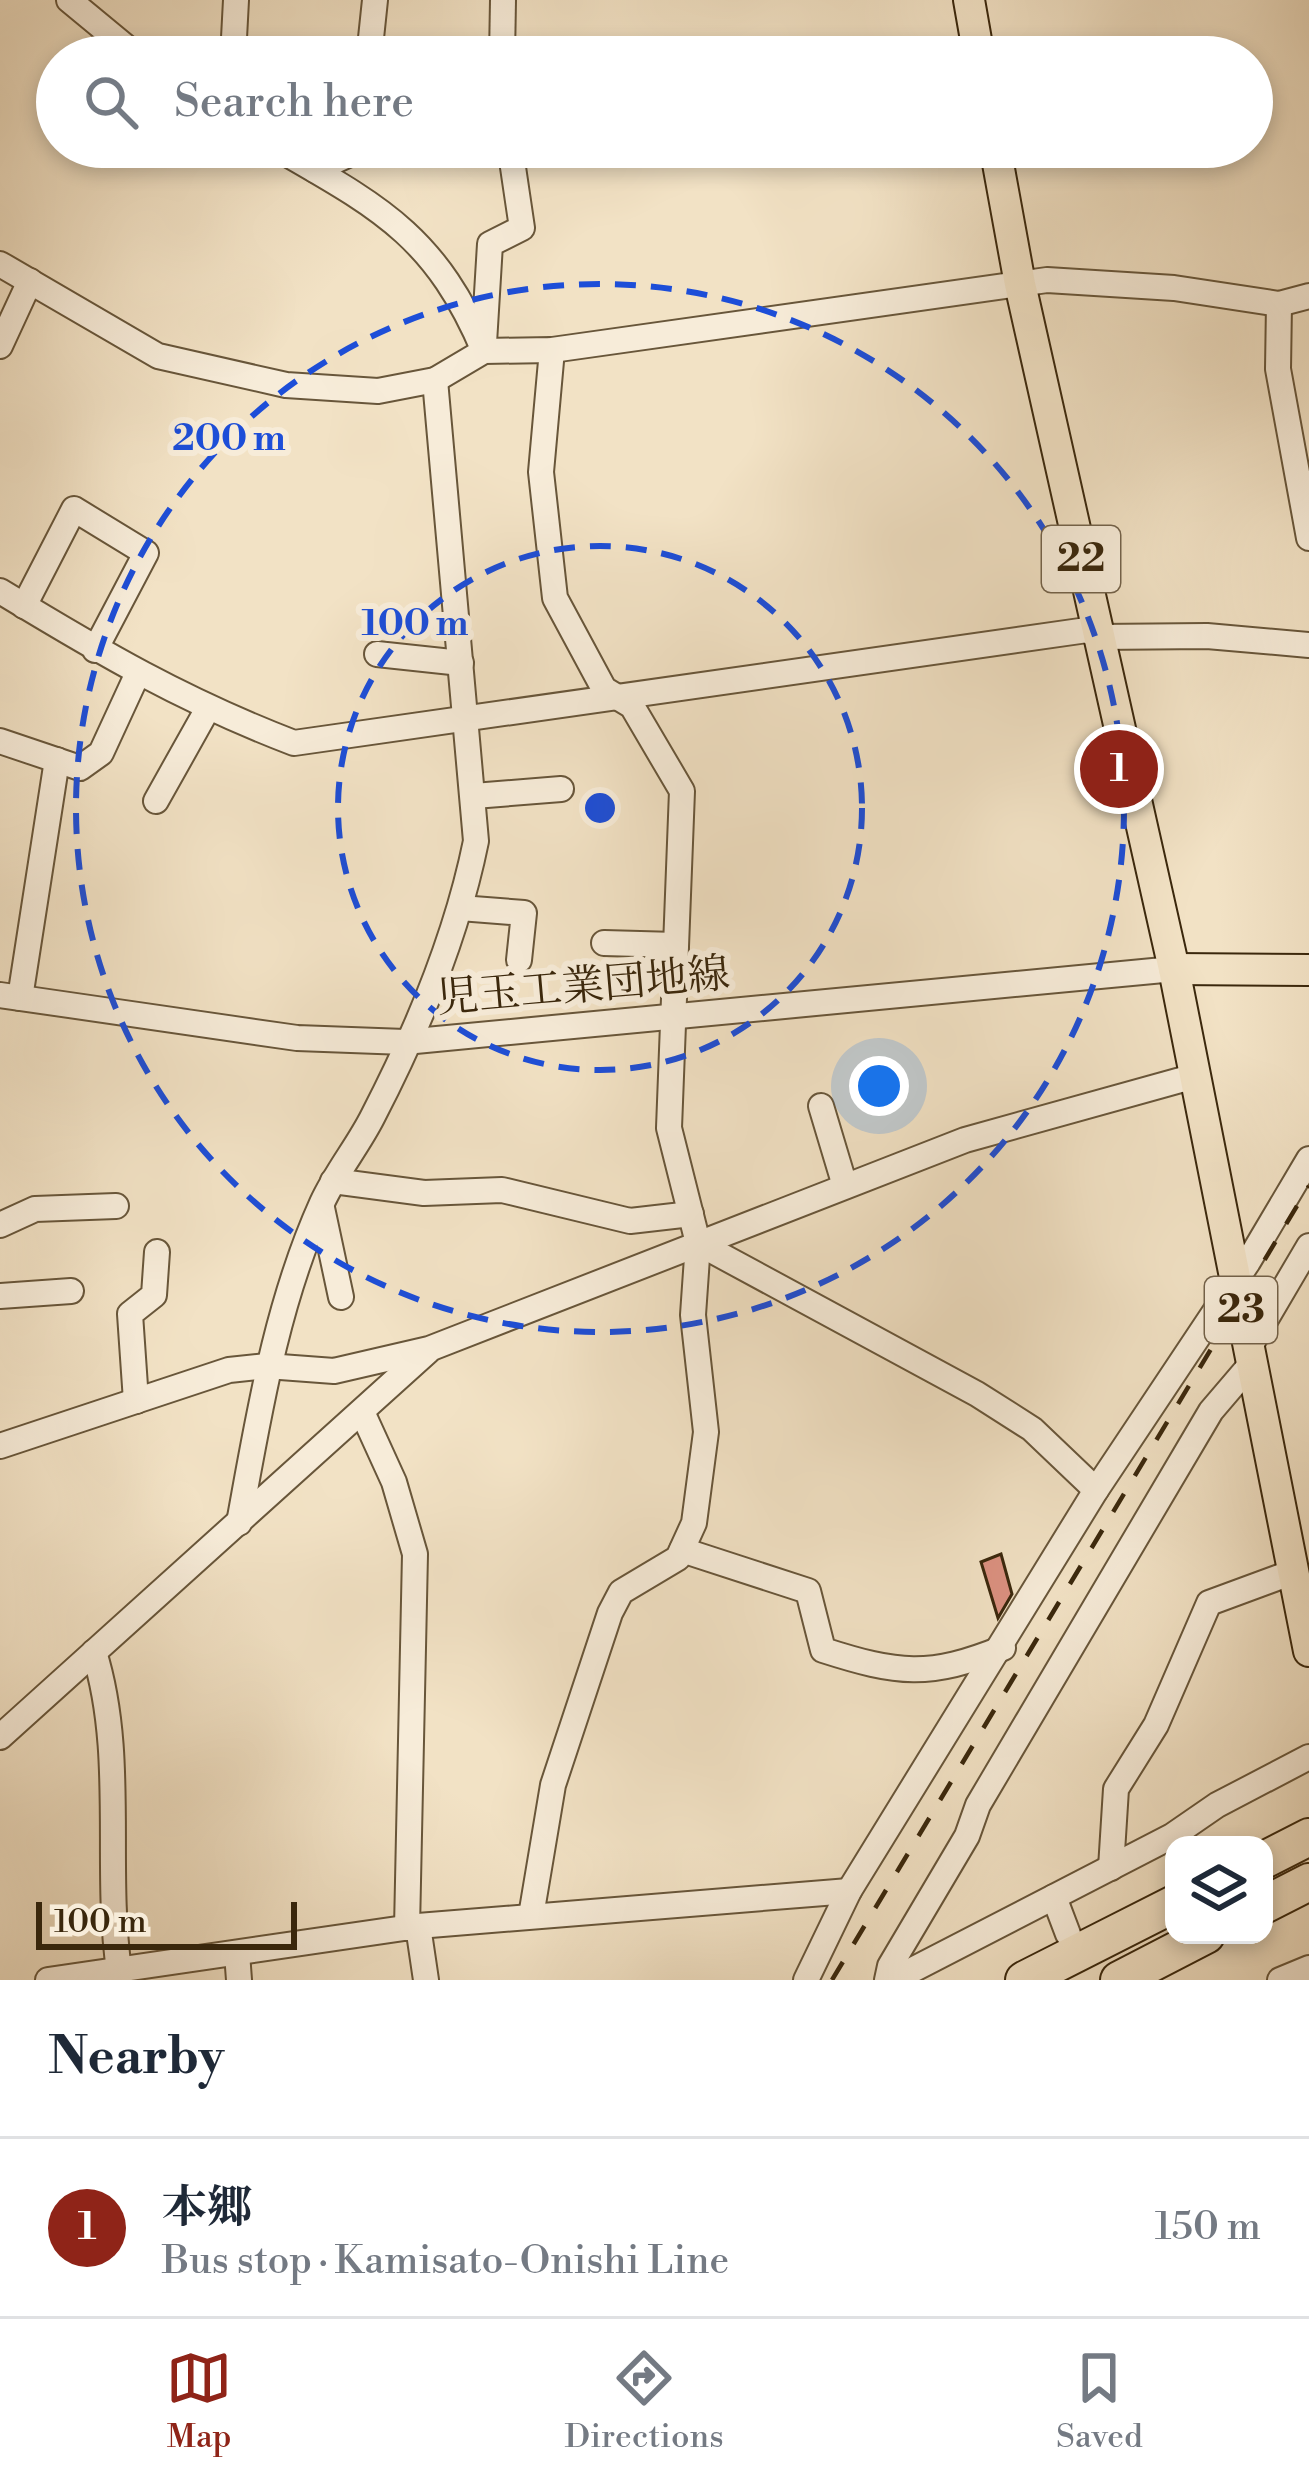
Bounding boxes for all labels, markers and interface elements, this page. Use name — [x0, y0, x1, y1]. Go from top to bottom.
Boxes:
search box — [36, 36, 1273, 168]
icon: search — [78, 69, 144, 135]
text: Search here — [174, 74, 414, 131]
text: 200 m — [172, 417, 286, 462]
road number: 22 — [1042, 526, 1120, 592]
text: 100 m — [362, 602, 469, 647]
pin: 1 — [1080, 724, 1158, 814]
centre of rings — [579, 787, 621, 829]
street label: 児玉工業団地線 — [434, 948, 732, 1026]
your location — [849, 1056, 909, 1116]
road number: 23 — [1205, 1277, 1277, 1343]
map controls — [1165, 1836, 1273, 1944]
button: layers — [1165, 1836, 1273, 1944]
scale bar — [36, 1896, 297, 1949]
text: 100 m — [54, 1902, 147, 1943]
text: Nearby — [48, 2026, 224, 2090]
text: 本郷 — [162, 2180, 252, 2237]
text: 1 — [78, 2203, 96, 2252]
text: 150 m — [1155, 2203, 1261, 2252]
text: Bus stop · Kamisato-Onishi Line — [162, 2237, 729, 2286]
tab: Map — [166, 2345, 232, 2458]
tab: Directions — [565, 2345, 724, 2458]
tab: Saved — [1056, 2345, 1143, 2458]

